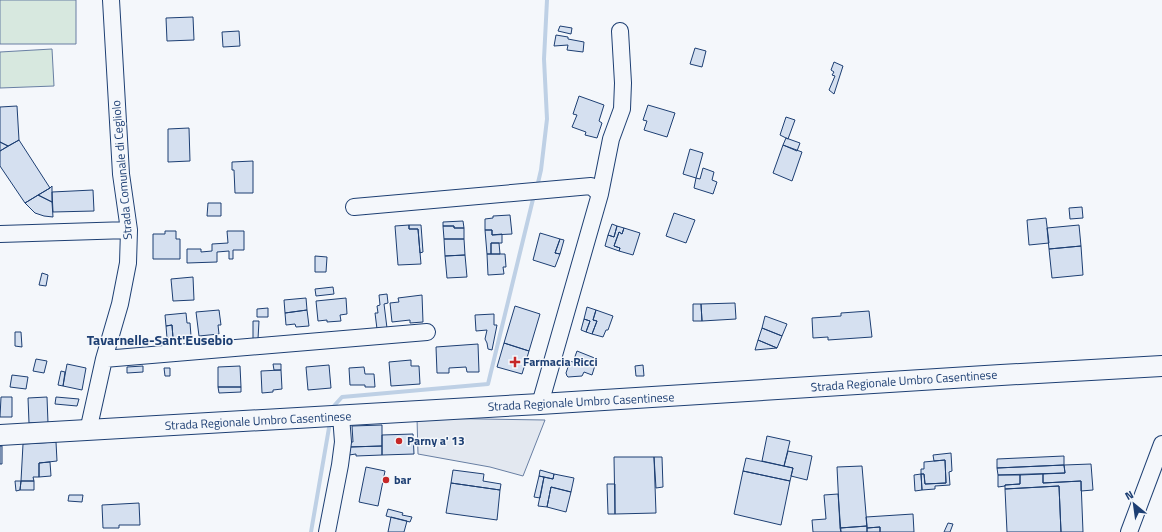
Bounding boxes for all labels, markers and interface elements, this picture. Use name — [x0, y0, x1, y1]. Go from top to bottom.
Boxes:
street label: Strada Comunale di Cegliolo — [106, 100, 137, 241]
district label: Tavarnelle-Sant'Eusebio — [87, 329, 233, 350]
place label: Farmacia Ricci — [523, 352, 597, 371]
marker: Farmacia Ricci — [510, 357, 520, 367]
street label: Strada Regionale Umbro Casentinese — [810, 365, 998, 396]
street label: Strada Regionale Umbro Casentinese — [487, 387, 675, 416]
street label: Strada Regionale Umbro Casentinese — [164, 406, 352, 435]
place label: Parny a' 13 — [407, 431, 465, 450]
marker: Parny a' 13 — [394, 436, 404, 446]
place label: bar — [394, 470, 412, 489]
marker: bar — [381, 475, 391, 485]
north arrow — [1114, 484, 1154, 524]
text: N — [1122, 486, 1136, 504]

